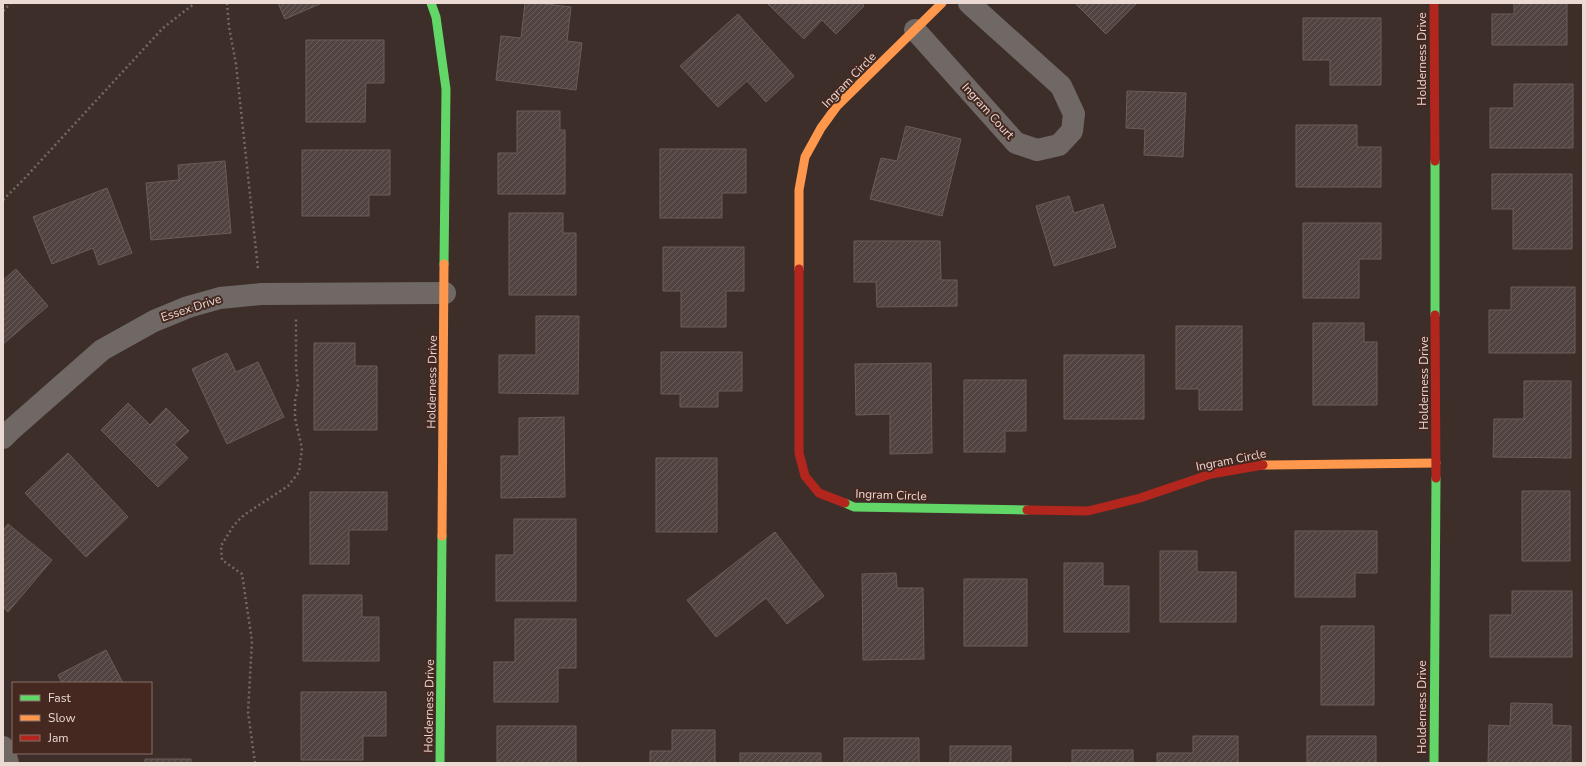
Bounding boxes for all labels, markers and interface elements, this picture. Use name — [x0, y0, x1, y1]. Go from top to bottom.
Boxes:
street label: Holderness Drive — [1414, 12, 1430, 106]
street label: Ingram Circle — [818, 49, 880, 111]
street label: Ingram Court — [958, 79, 1018, 143]
street label: Essex Drive — [159, 291, 223, 325]
street label: Holderness Drive — [423, 335, 441, 429]
street label: Holderness Drive — [1416, 336, 1432, 430]
street label: Ingram Circle — [1194, 445, 1268, 475]
street label: Ingram Circle — [855, 486, 927, 504]
street label: Holderness Drive — [420, 659, 438, 753]
street label: Holderness Drive — [1414, 660, 1430, 754]
legend — [12, 682, 152, 754]
text: Fast — [48, 690, 71, 706]
text: Slow — [48, 710, 76, 726]
text: Jam — [47, 730, 69, 746]

